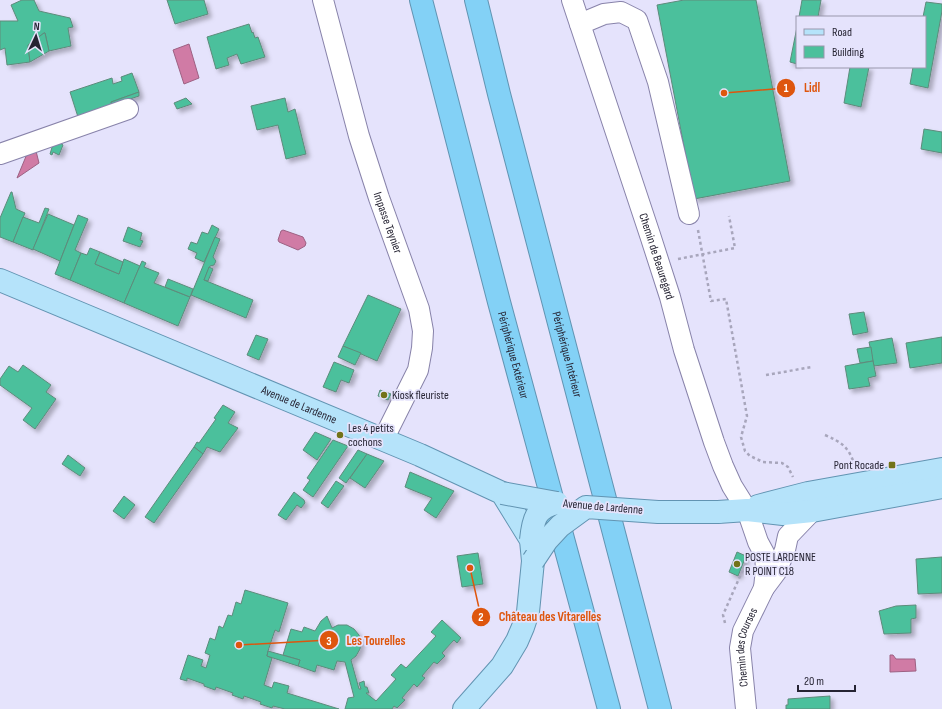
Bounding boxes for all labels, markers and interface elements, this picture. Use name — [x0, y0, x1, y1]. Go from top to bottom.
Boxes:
north arrow — [16, 16, 56, 56]
legend — [796, 16, 926, 68]
text: N — [33, 20, 40, 33]
text: Road — [832, 25, 852, 40]
text: Building — [832, 45, 864, 60]
callout: Lidl — [776, 75, 828, 100]
text: Lidl — [804, 80, 820, 96]
text: 1 — [784, 81, 789, 96]
street label: Impasse Teynier — [370, 190, 406, 256]
street label: Chemin de Beauregard — [636, 211, 678, 301]
street label: Périphérique Extérieur — [494, 310, 532, 401]
street label: Périphérique Intérieur — [549, 310, 586, 399]
street label: Avenue de Lardenne — [258, 382, 339, 427]
place label: Kiosk fleuriste — [392, 388, 449, 403]
marker: Kiosk fleuriste — [379, 390, 389, 400]
place label: Les 4 petits cochons — [348, 421, 394, 450]
marker: Les 4 petits cochons — [335, 430, 345, 440]
place label: Pont Rocade — [834, 458, 884, 473]
marker: Pont Rocade — [887, 460, 897, 470]
street label: Avenue de Lardenne — [561, 496, 644, 518]
place label: POSTE LARDENNE R POINT C18 — [745, 550, 816, 579]
marker: POSTE LARDENNE R POINT C18 — [732, 559, 742, 569]
callout: Château des Vitarelles — [471, 604, 609, 629]
street label: Chemin des Courses — [732, 605, 761, 688]
text: Château des Vitarelles — [499, 609, 601, 625]
text: 2 — [478, 610, 484, 625]
callout: Les Tourelles — [319, 628, 414, 653]
text: Les Tourelles — [346, 633, 406, 649]
text: 3 — [326, 634, 332, 649]
scale bar — [798, 667, 855, 693]
text: 20 m — [804, 674, 824, 689]

